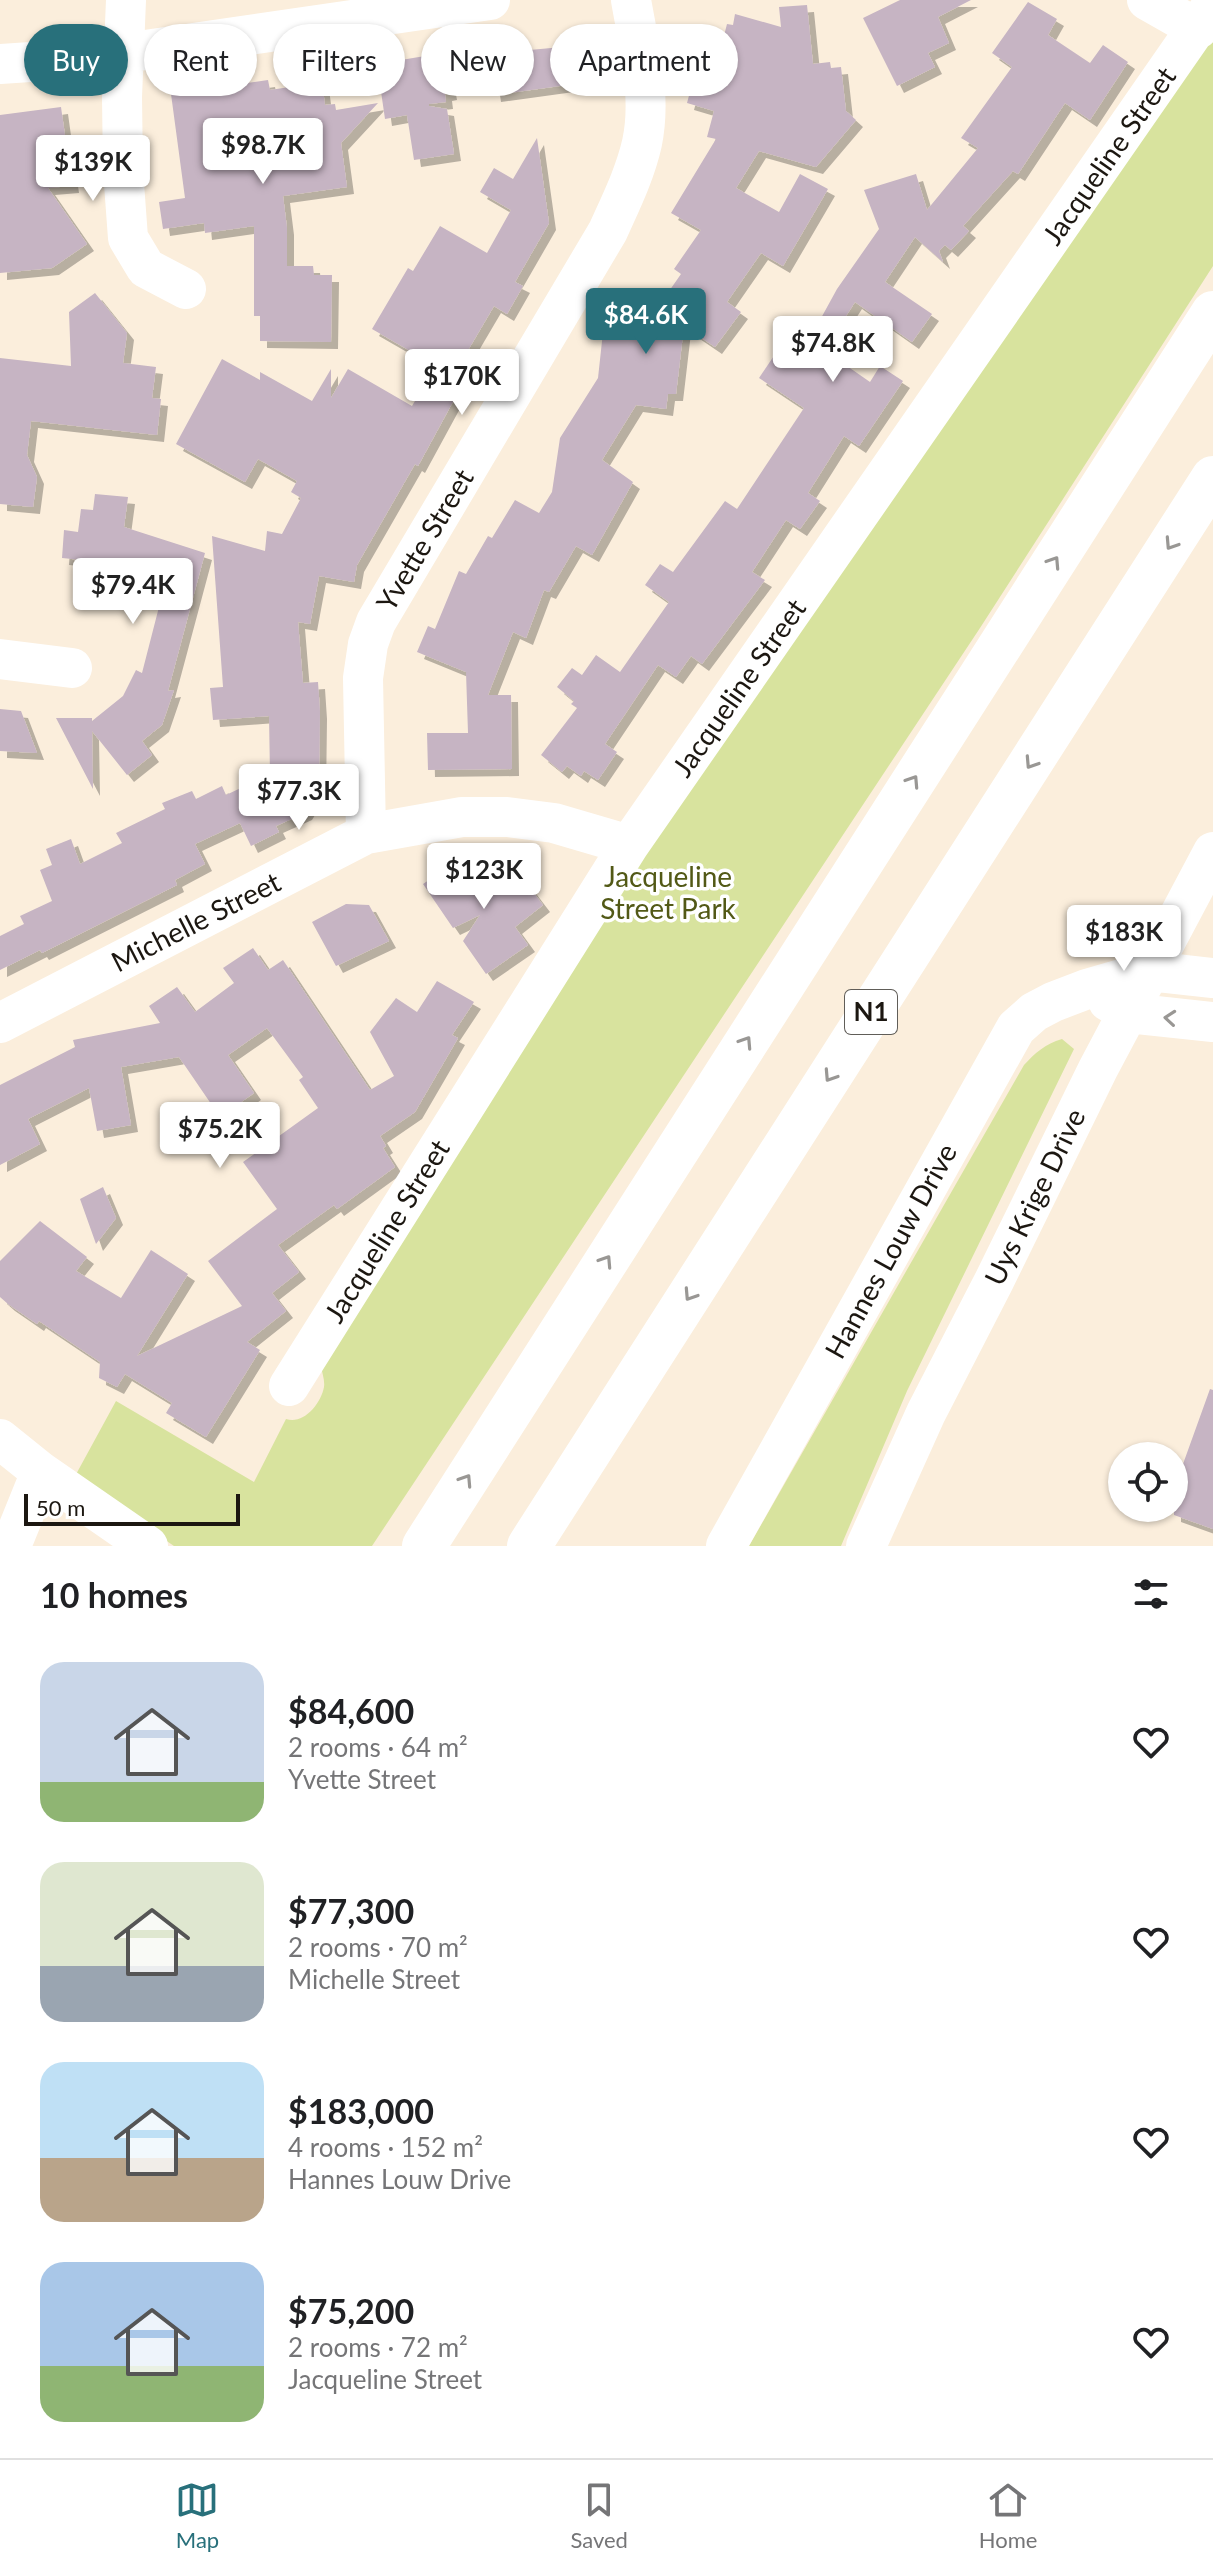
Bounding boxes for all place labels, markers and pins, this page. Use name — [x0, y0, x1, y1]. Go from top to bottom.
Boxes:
pin: $98.7K — [198, 118, 328, 186]
pin: $139K — [37, 135, 149, 203]
pin: $84.6K — [581, 288, 711, 356]
pin: $74.8K — [768, 316, 898, 384]
pin: $170K — [406, 349, 518, 417]
pin: $79.4K — [68, 558, 198, 626]
pin: $77.3K — [234, 764, 364, 832]
pin: $123K — [428, 843, 540, 911]
pin: $183K — [1068, 905, 1180, 973]
pin: $75.2K — [155, 1102, 285, 1170]

